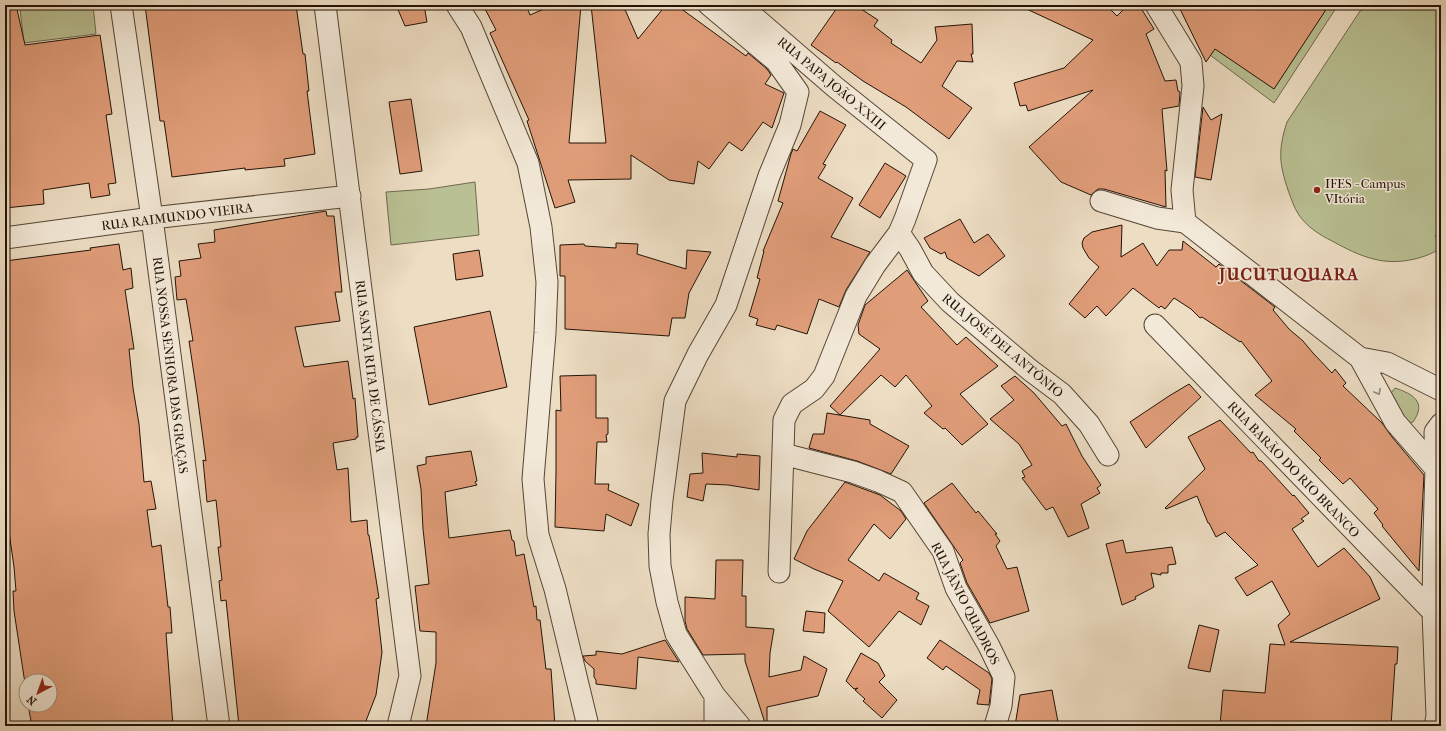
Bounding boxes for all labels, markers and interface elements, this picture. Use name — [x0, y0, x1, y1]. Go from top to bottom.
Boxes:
street label: RUA PAPA JOÃO XXIII — [775, 34, 889, 133]
place label: IFES - Campus VItória — [1324, 176, 1406, 206]
marker: IFES - Campus VItória — [1312, 185, 1322, 195]
street label: RUA RAIMUNDO VIEIRA — [100, 200, 254, 233]
street label: RUA NOSSA SENHORA DAS GRAÇAS — [150, 256, 191, 475]
district label: JUCUTUQUARA — [1217, 264, 1359, 285]
street label: RUA SANTA RITA DE CÁSSIA — [352, 279, 389, 454]
street label: RUA JOSÉ DEL ANTÔNIO — [939, 290, 1066, 400]
one-way arrow — [1374, 388, 1381, 395]
street label: RUA BARÃO DO RIO BRANCO — [1225, 398, 1363, 540]
street label: RUA JÂNIO QUADROS — [928, 539, 1003, 667]
north arrow — [18, 673, 58, 713]
text: N — [24, 692, 39, 708]

